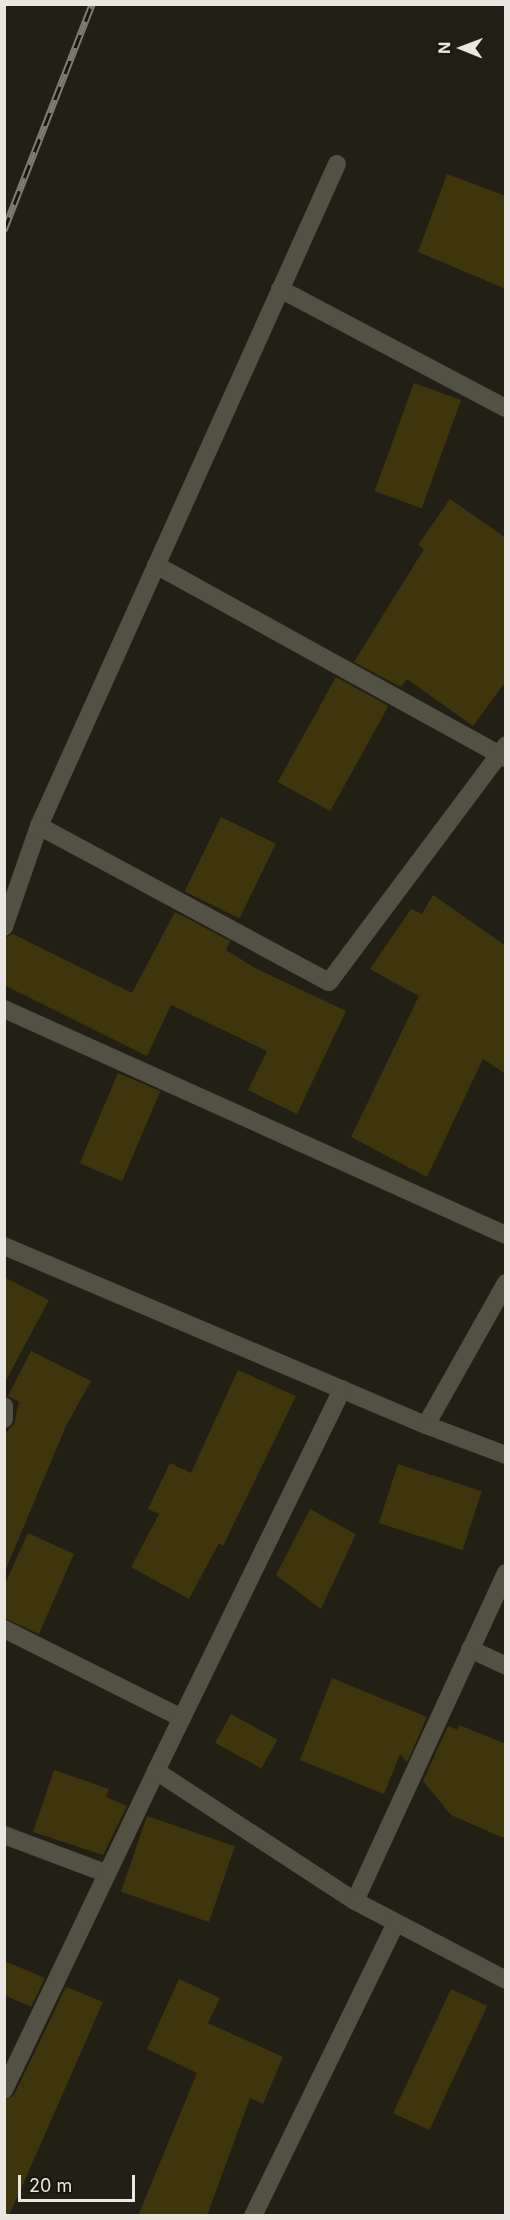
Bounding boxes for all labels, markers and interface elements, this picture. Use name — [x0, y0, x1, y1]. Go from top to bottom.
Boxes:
north arrow — [432, 18, 492, 78]
text: N — [434, 41, 454, 54]
scale bar — [21, 2163, 138, 2201]
text: 20 m — [29, 2175, 72, 2196]

